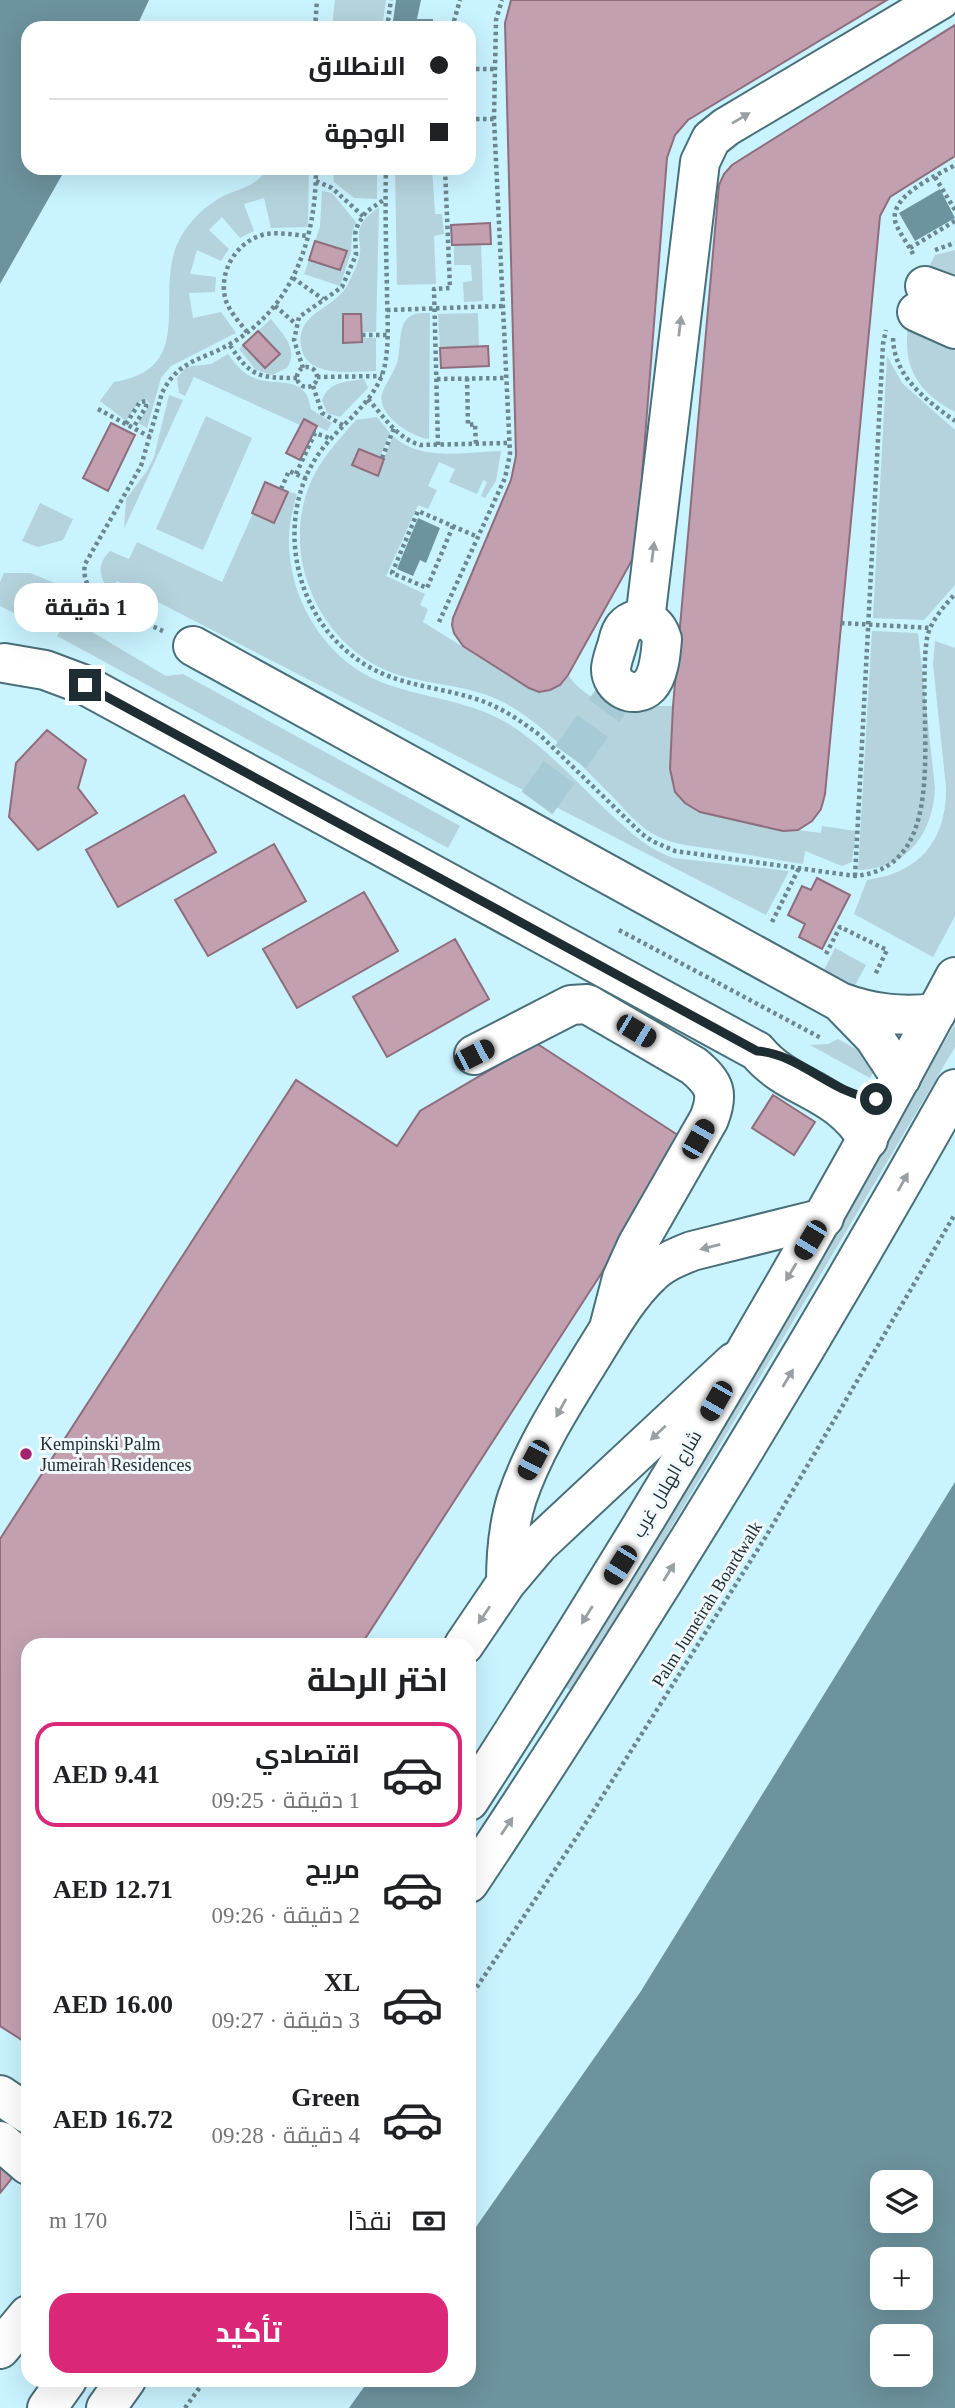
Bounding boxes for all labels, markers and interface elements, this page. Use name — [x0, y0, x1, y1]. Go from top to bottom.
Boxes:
text: الانطلاق — [308, 52, 406, 81]
one-way arrow — [732, 112, 751, 125]
text: الوجهة — [325, 119, 406, 148]
one-way arrow — [675, 315, 686, 337]
one-way arrow — [647, 541, 658, 563]
callout: 1 دقيقة — [13, 584, 157, 632]
text: 1 دقيقة — [45, 595, 127, 620]
route end — [69, 669, 101, 701]
car — [613, 1011, 660, 1051]
car — [451, 1036, 498, 1074]
route start — [860, 1083, 892, 1115]
car — [679, 1116, 718, 1162]
one-way arrow — [897, 1172, 909, 1192]
car — [791, 1217, 830, 1263]
one-way arrow — [699, 1242, 721, 1253]
one-way arrow — [785, 1263, 798, 1282]
one-way arrow — [782, 1369, 794, 1388]
car — [697, 1378, 736, 1424]
one-way arrow — [555, 1398, 567, 1417]
one-way arrow — [650, 1425, 667, 1441]
street label: شارع الهلال غرب — [628, 1427, 707, 1542]
place label: Kempinski Palm Jumeirah Residences — [40, 1434, 191, 1475]
car — [514, 1437, 553, 1483]
marker: Kempinski Palm Jumeirah Residences — [18, 1446, 34, 1462]
street label: Palm Jumeirah Boardwalk — [648, 1518, 766, 1690]
car — [600, 1542, 641, 1588]
one-way arrow — [662, 1563, 675, 1582]
one-way arrow — [477, 1606, 491, 1624]
one-way arrow — [581, 1606, 594, 1625]
text: اختر الرحلة — [307, 1662, 448, 1698]
text: اقتصادي — [255, 1740, 360, 1769]
icon: car — [381, 1743, 444, 1806]
text: AED 9.41 — [53, 1760, 160, 1789]
text: 1 دقيقة · 09:25 — [211, 1788, 360, 1813]
one-way arrow — [500, 1817, 514, 1835]
text: مريح — [305, 1855, 360, 1884]
icon: car — [381, 1858, 444, 1921]
text: AED 12.71 — [53, 1875, 173, 1904]
text: 2 دقيقة · 09:26 — [211, 1903, 360, 1928]
text: XL — [324, 1968, 360, 1997]
icon: car — [381, 1973, 444, 2036]
text: AED 16.00 — [53, 1990, 173, 2019]
text: 3 دقيقة · 09:27 — [211, 2008, 360, 2033]
text: Green — [291, 2083, 360, 2112]
icon: car — [381, 2088, 444, 2151]
text: AED 16.72 — [53, 2105, 173, 2134]
text: 4 دقيقة · 09:28 — [211, 2123, 360, 2148]
map controls — [870, 2170, 933, 2387]
button: layers — [870, 2170, 933, 2233]
icon: cash — [410, 2202, 448, 2240]
text: نقدًا — [348, 2207, 392, 2236]
text: 170 m — [49, 2208, 107, 2233]
button: + — [870, 2247, 933, 2310]
button: تأكيد — [49, 2293, 448, 2373]
button: − — [870, 2324, 933, 2387]

